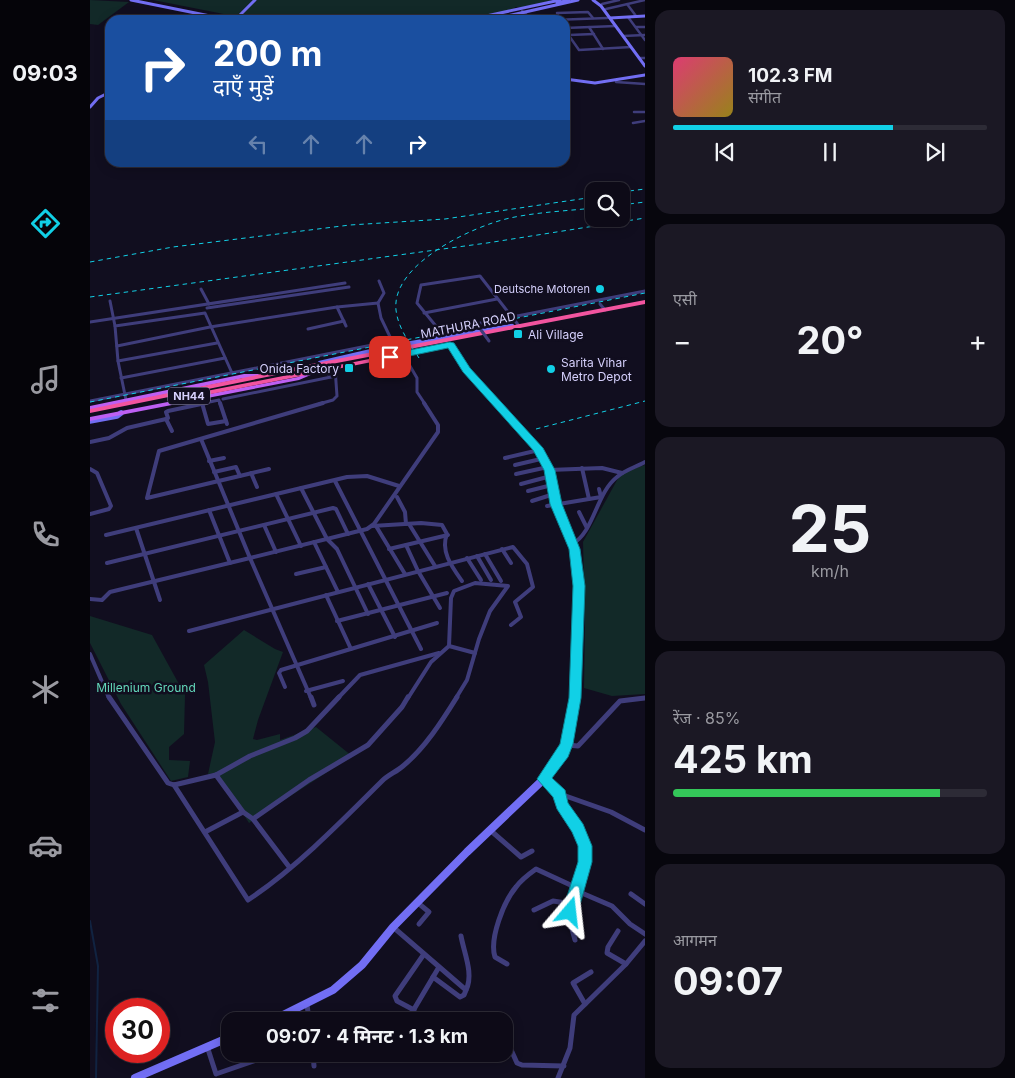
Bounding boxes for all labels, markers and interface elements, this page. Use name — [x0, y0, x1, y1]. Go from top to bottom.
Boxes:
text: 200 m — [213, 32, 322, 74]
icon: right — [130, 35, 195, 100]
text: 09:03 — [12, 60, 78, 86]
text: 102.3 FM — [748, 64, 833, 87]
text: दाएँ मुड़ें — [213, 74, 274, 100]
text: संगीत — [748, 87, 781, 107]
icon: left — [244, 130, 272, 158]
icon: ahead — [297, 130, 325, 158]
icon: ahead — [350, 130, 378, 158]
icon: right — [403, 130, 431, 158]
icon: previous — [711, 138, 739, 166]
icon: pause — [816, 138, 844, 166]
icon: next — [921, 138, 949, 166]
map controls — [585, 182, 630, 227]
button: search — [585, 182, 630, 227]
icon: directions — [28, 206, 63, 241]
place label: Deutsche Motoren — [494, 282, 590, 296]
marker: Deutsche Motoren — [594, 283, 606, 295]
text: एसी — [673, 289, 697, 309]
street label: MATHURA ROAD — [419, 308, 517, 342]
text: 20° — [796, 317, 864, 363]
text: − — [673, 324, 692, 358]
text: + — [968, 324, 987, 358]
place label: Ali Village — [528, 327, 584, 342]
marker: Ali Village — [512, 328, 524, 340]
pin — [369, 336, 411, 378]
icon: arrive — [376, 343, 404, 371]
place label: Sarita Vihar Metro Depot — [561, 355, 632, 384]
place label: Onida Factory — [260, 361, 339, 376]
icon: music — [28, 362, 63, 397]
marker: Onida Factory — [343, 362, 355, 374]
marker: Sarita Vihar Metro Depot — [545, 363, 557, 375]
road number: NH44 — [168, 388, 210, 404]
text: 25 — [789, 489, 871, 568]
icon: phone — [28, 517, 63, 552]
text: km/h — [811, 561, 849, 581]
icon: climate — [28, 672, 63, 707]
park label: Millenium Ground — [96, 680, 196, 695]
text: रेंज · 85% — [673, 708, 740, 728]
text: 425 km — [673, 736, 813, 782]
icon: car — [28, 828, 63, 863]
position arrow — [543, 885, 595, 937]
text: आगमन — [673, 930, 717, 950]
text: 09:07 — [673, 958, 783, 1004]
icon: filters — [28, 983, 63, 1018]
speed limit sign: 30 — [105, 998, 170, 1063]
text: 09:07 · 4 मिनट · 1.3 km — [266, 1025, 468, 1048]

